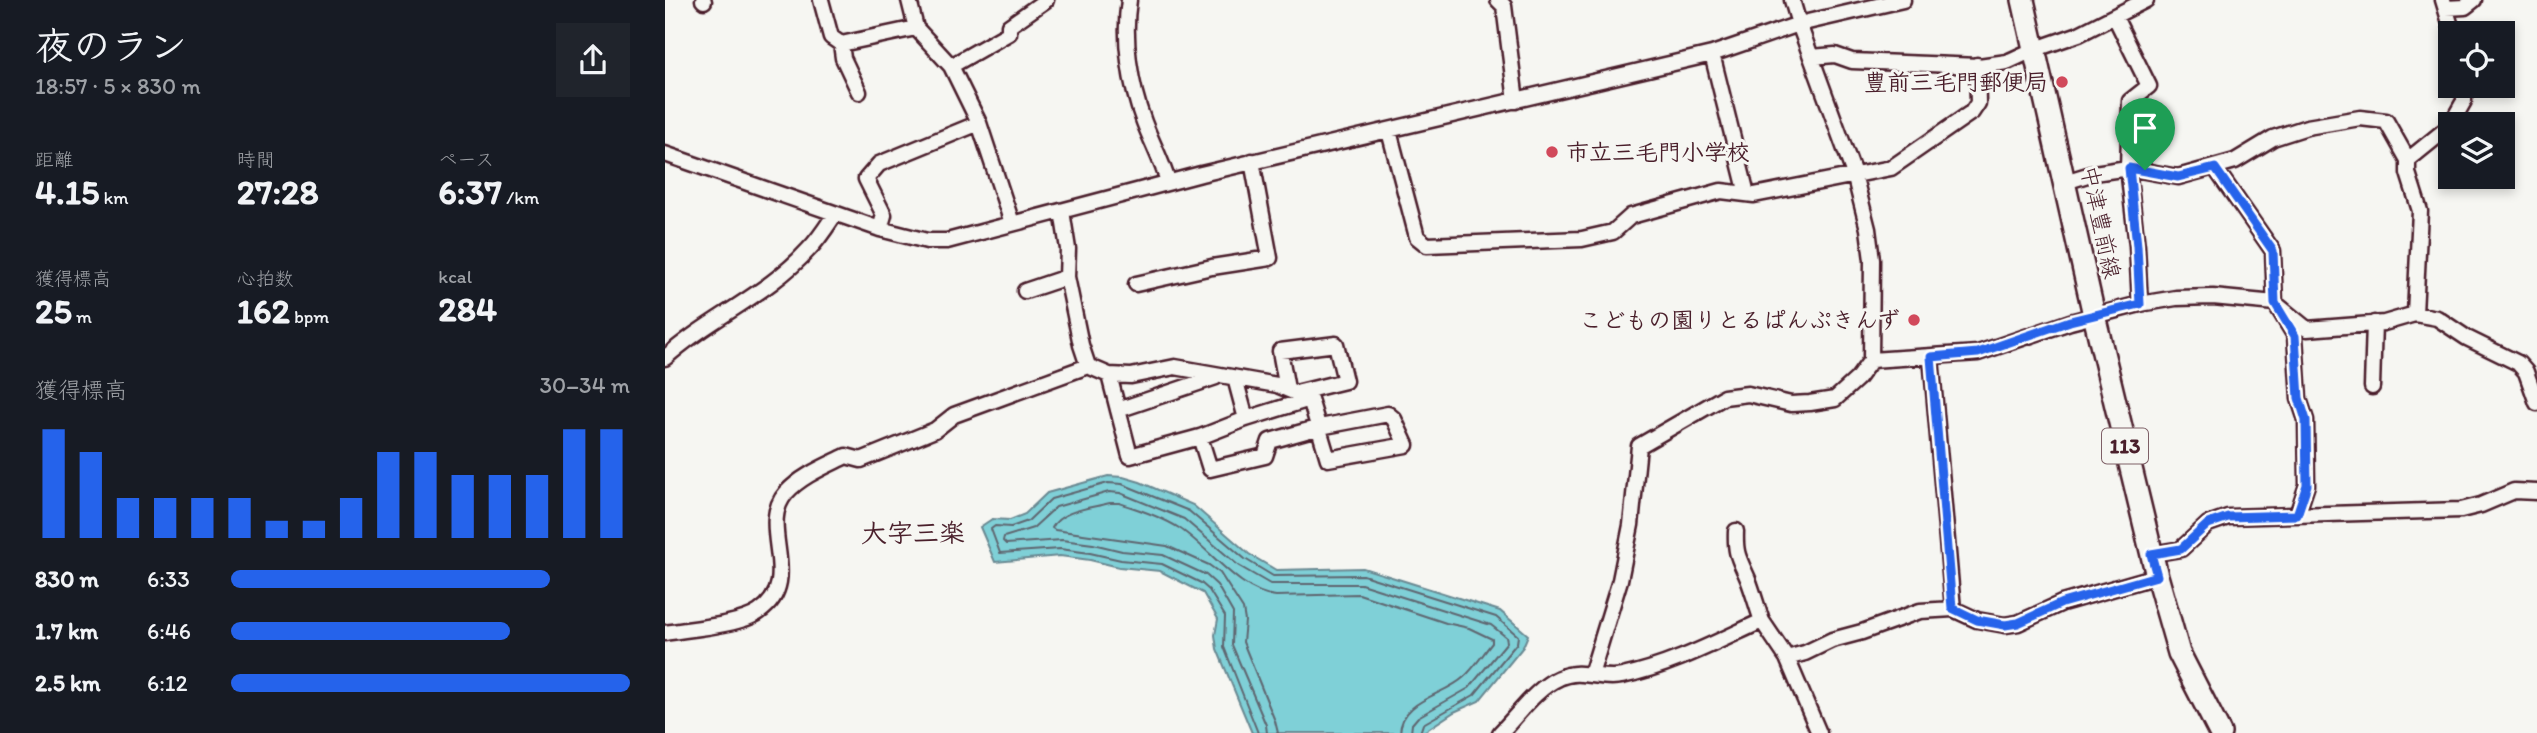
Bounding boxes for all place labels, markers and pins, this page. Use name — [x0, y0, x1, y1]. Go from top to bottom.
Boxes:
place label: 豊前三毛門郵便局 — [1864, 68, 2048, 96]
marker: 豊前三毛門郵便局 — [2054, 74, 2070, 90]
pin — [2115, 98, 2175, 170]
place label: 市立三毛門小学校 — [1566, 138, 1750, 166]
marker: 市立三毛門小学校 — [1544, 144, 1560, 160]
place label: こどもの園りとるぱんぷきんず — [1579, 306, 1900, 334]
marker: こどもの園りとるぱんぷきんず — [1906, 312, 1922, 328]

